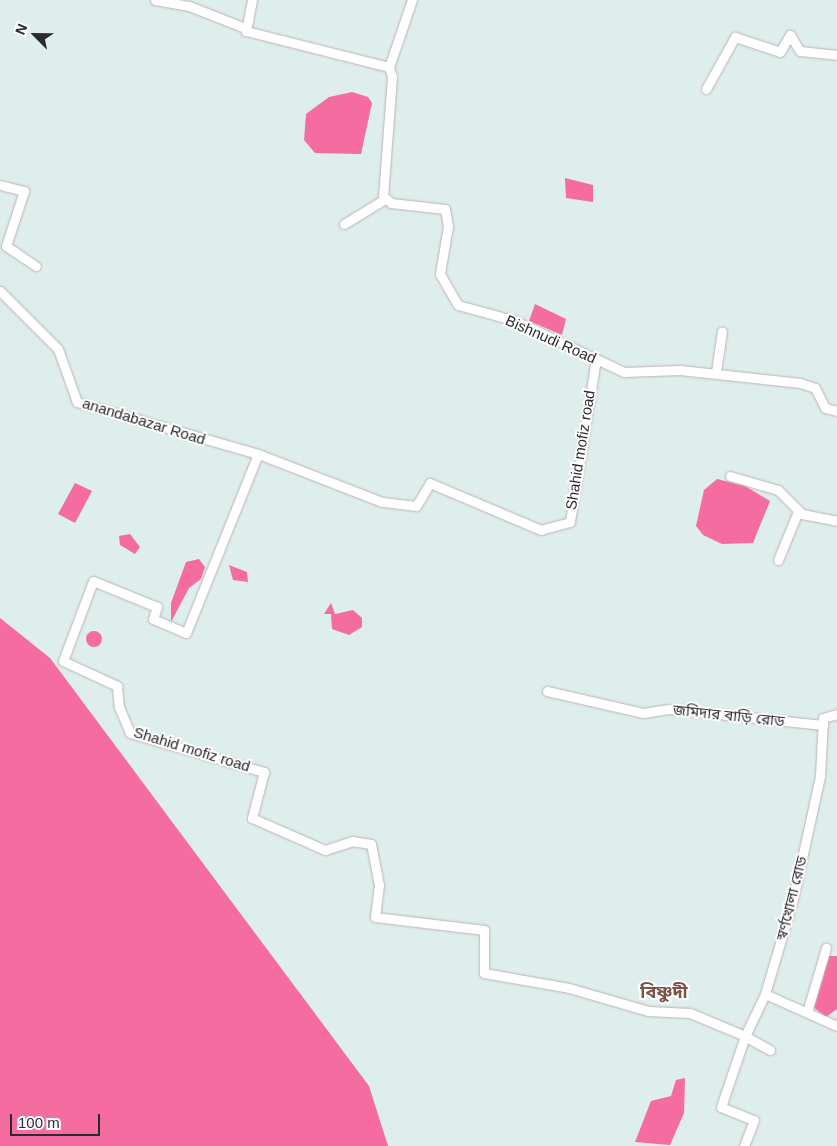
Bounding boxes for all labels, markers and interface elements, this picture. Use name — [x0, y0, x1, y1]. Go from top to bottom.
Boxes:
north arrow — [10, 10, 60, 60]
text: N — [12, 21, 31, 37]
street label: Bishnudi Road — [503, 311, 599, 367]
street label: Shahid mofiz road — [562, 389, 598, 511]
street label: anandabazar Road — [80, 394, 208, 448]
street label: জমিদার বাড়ি রোড — [672, 700, 786, 730]
street label: Shahid mofiz road — [132, 723, 252, 775]
street label: স্বর্ণখোলা রোড — [772, 854, 810, 942]
district label: বিষ্ণুদী — [640, 981, 688, 1003]
scale bar — [12, 1104, 102, 1136]
text: 100 m — [18, 1114, 60, 1131]

